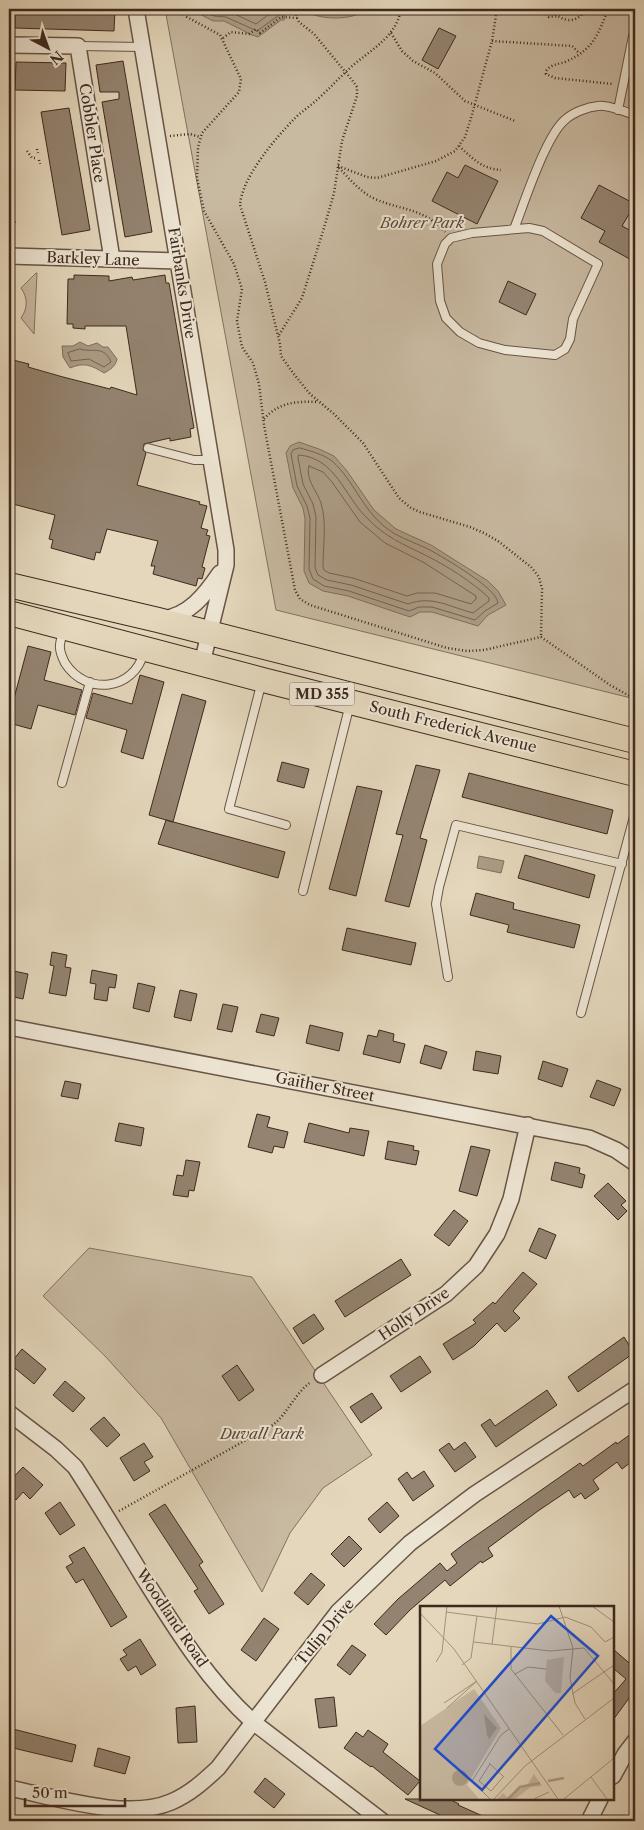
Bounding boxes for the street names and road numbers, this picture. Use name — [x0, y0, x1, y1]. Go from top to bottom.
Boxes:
street label: Cobbler Place — [75, 82, 110, 184]
street label: Fairbanks Drive — [164, 226, 201, 340]
street label: Barkley Lane — [46, 247, 140, 270]
road number: MD 355 — [290, 682, 354, 706]
street label: South Frederick Avenue — [368, 697, 539, 757]
street label: Gaither Street — [274, 1068, 377, 1106]
street label: Holly Drive — [375, 1283, 453, 1344]
street label: Woodland Road — [132, 1564, 212, 1671]
street label: Tulip Drive — [291, 1594, 358, 1669]

